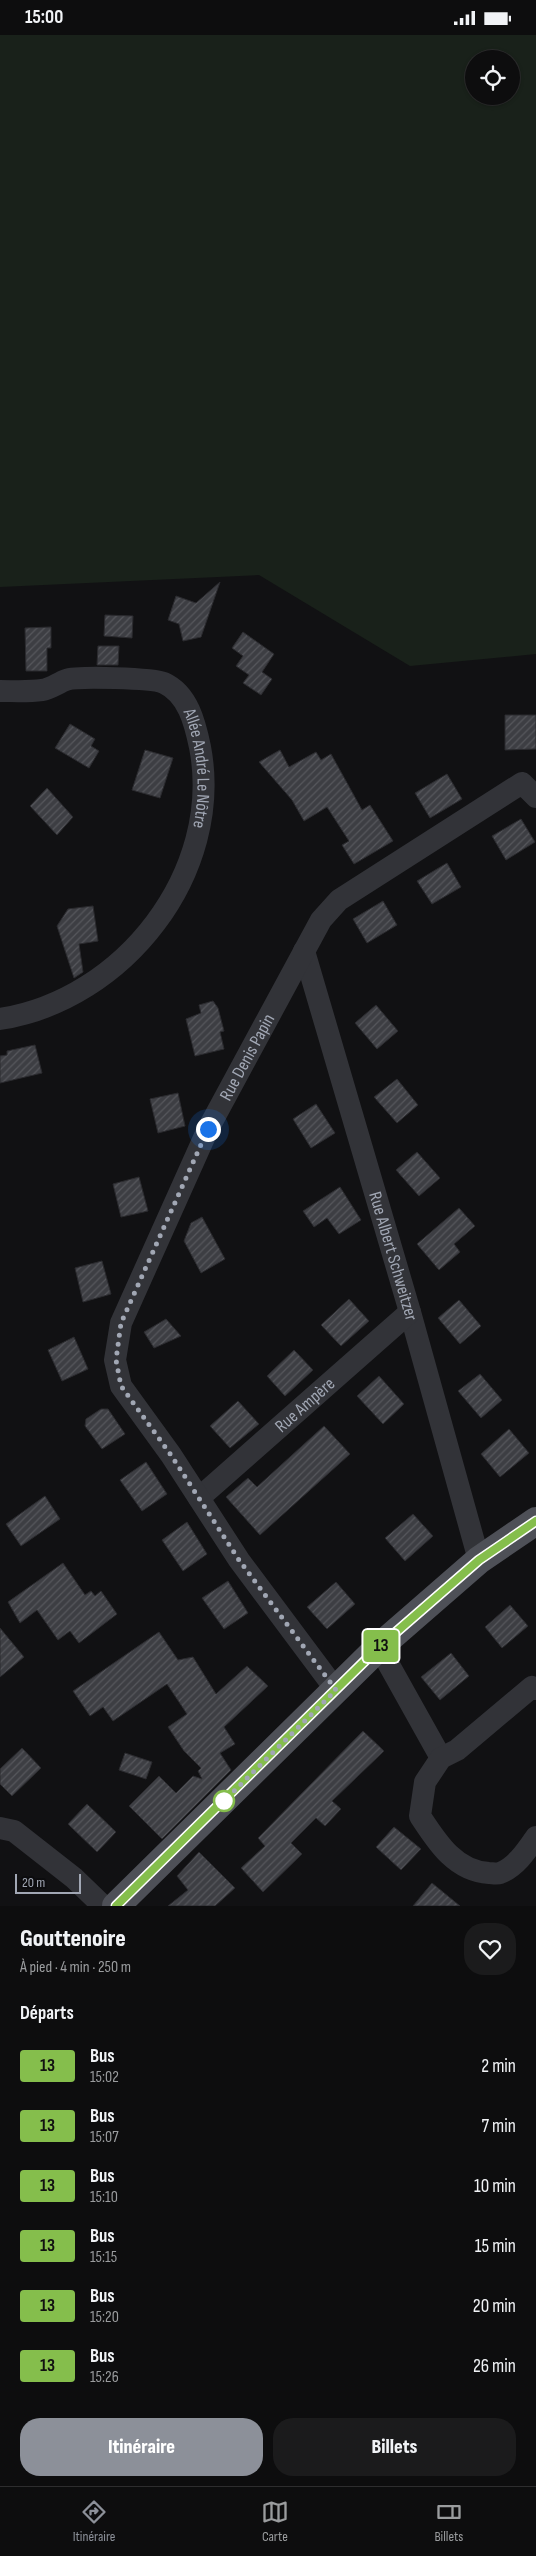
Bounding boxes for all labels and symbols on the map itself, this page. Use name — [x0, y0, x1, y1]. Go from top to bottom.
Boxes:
street label: Allée André Le Nôtre — [178, 704, 214, 830]
street label: Rue Denis Papin — [215, 1010, 279, 1104]
your location — [196, 1117, 221, 1142]
street label: Rue Albert Schweitzer — [364, 1189, 422, 1323]
street label: Rue Ampère — [271, 1373, 339, 1437]
line badge: 13 — [358, 1630, 404, 1662]
unlabelled marker — [213, 1790, 235, 1812]
scale bar — [15, 1871, 81, 1894]

